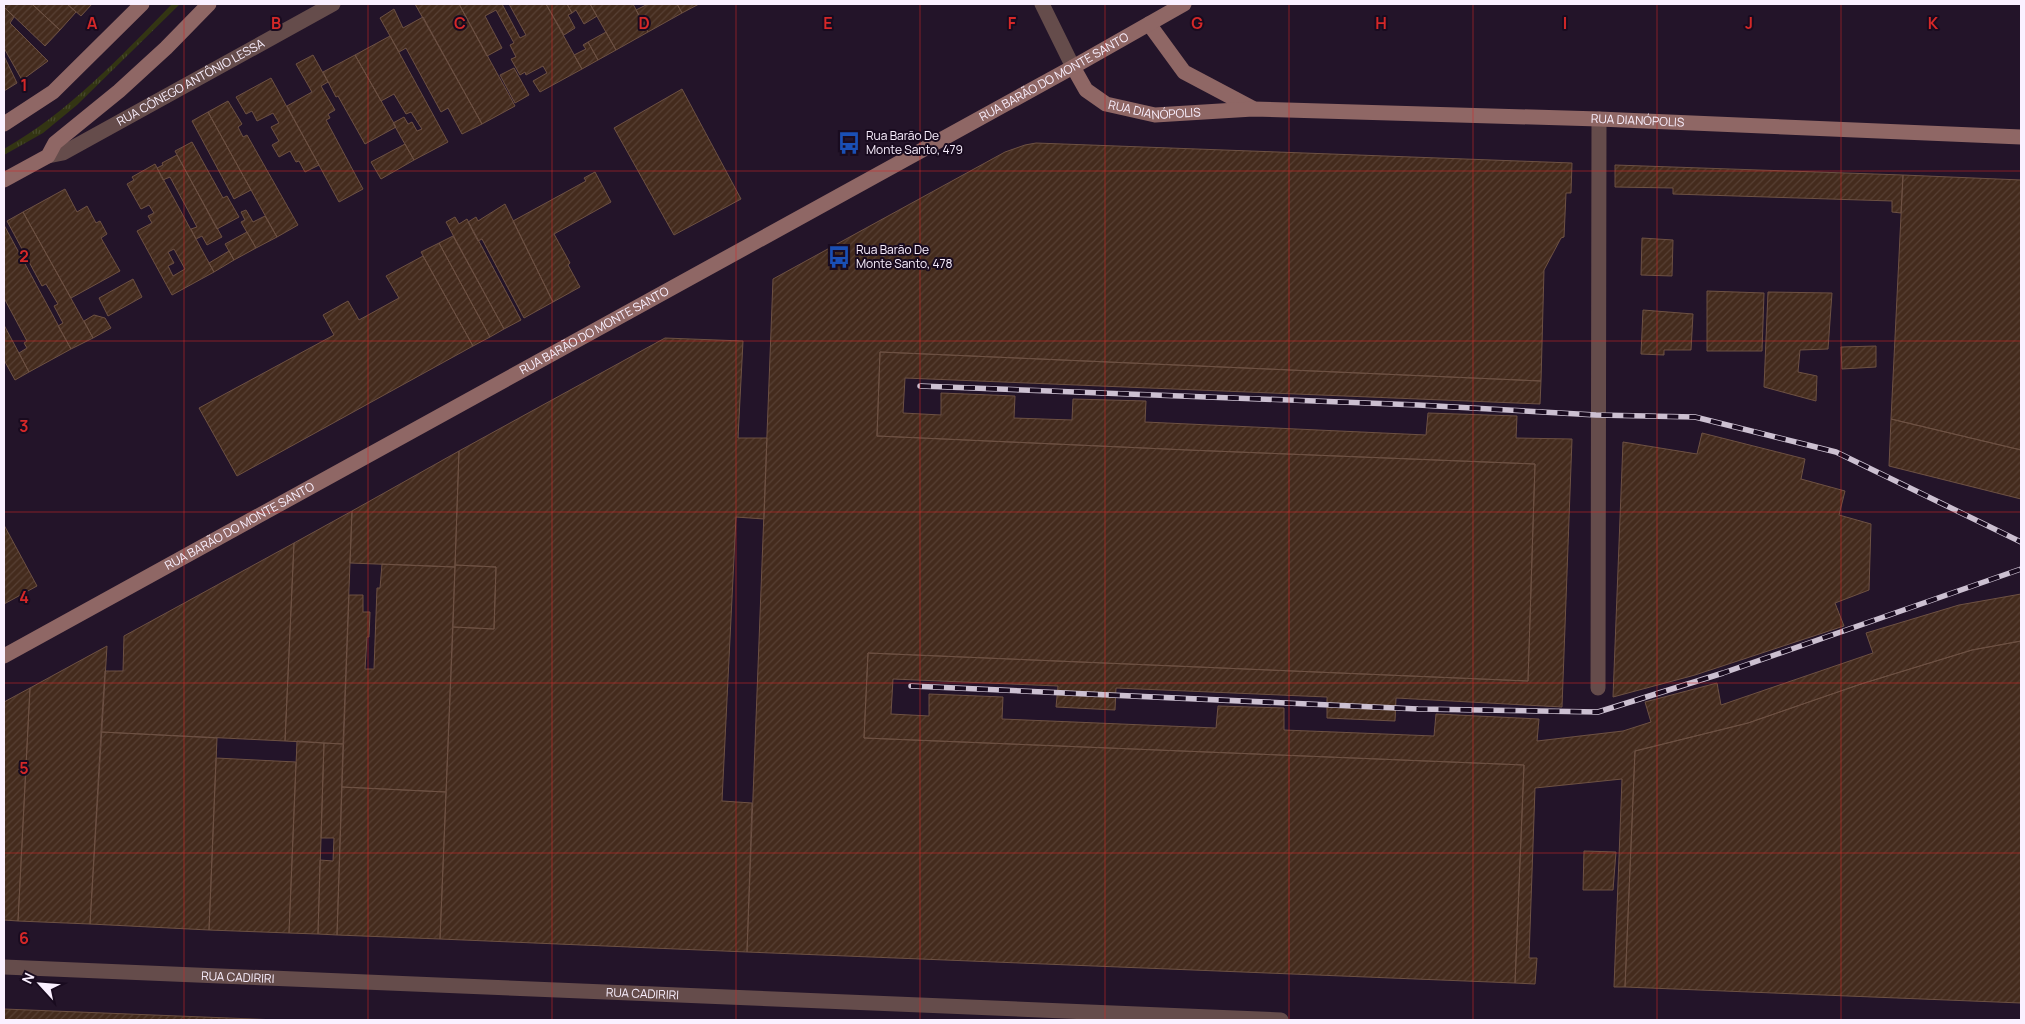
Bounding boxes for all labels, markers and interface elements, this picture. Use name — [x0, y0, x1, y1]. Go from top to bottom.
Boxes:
text: A — [87, 12, 98, 34]
text: B — [271, 12, 281, 34]
text: C — [454, 12, 466, 34]
text: D — [638, 12, 650, 34]
text: E — [823, 12, 833, 34]
text: F — [1008, 12, 1017, 34]
text: G — [1191, 12, 1203, 34]
text: H — [1375, 12, 1387, 34]
text: I — [1563, 12, 1567, 34]
text: J — [1745, 12, 1753, 34]
text: K — [1928, 12, 1939, 34]
street label: RUA BARÃO DO MONTE SANTO — [976, 28, 1132, 125]
street label: RUA CÔNEGO ANTÔNIO LESSA — [113, 34, 268, 130]
text: 1 — [20, 74, 28, 96]
street label: RUA DIANÓPOLIS — [1107, 96, 1201, 123]
street label: RUA DIANÓPOLIS — [1591, 110, 1685, 131]
place label: Rua Barão De Monte Santo, 479 — [866, 127, 963, 158]
bus stop icon: Rua Barão De Monte Santo, 479 — [836, 130, 862, 156]
place label: Rua Barão De Monte Santo, 478 — [856, 241, 953, 272]
bus stop icon: Rua Barão De Monte Santo, 478 — [826, 244, 852, 270]
text: 2 — [19, 245, 29, 267]
street label: RUA BARÃO DO MONTE SANTO — [516, 282, 672, 378]
text: 3 — [19, 415, 29, 437]
street label: RUA BARÃO DO MONTE SANTO — [162, 478, 317, 574]
text: 4 — [19, 586, 29, 608]
text: 5 — [19, 757, 29, 779]
text: 6 — [19, 927, 29, 949]
north arrow — [15, 959, 65, 1009]
street label: RUA CADIRIRI — [201, 967, 275, 987]
text: N — [17, 969, 39, 987]
street label: RUA CADIRIRI — [605, 983, 679, 1003]

